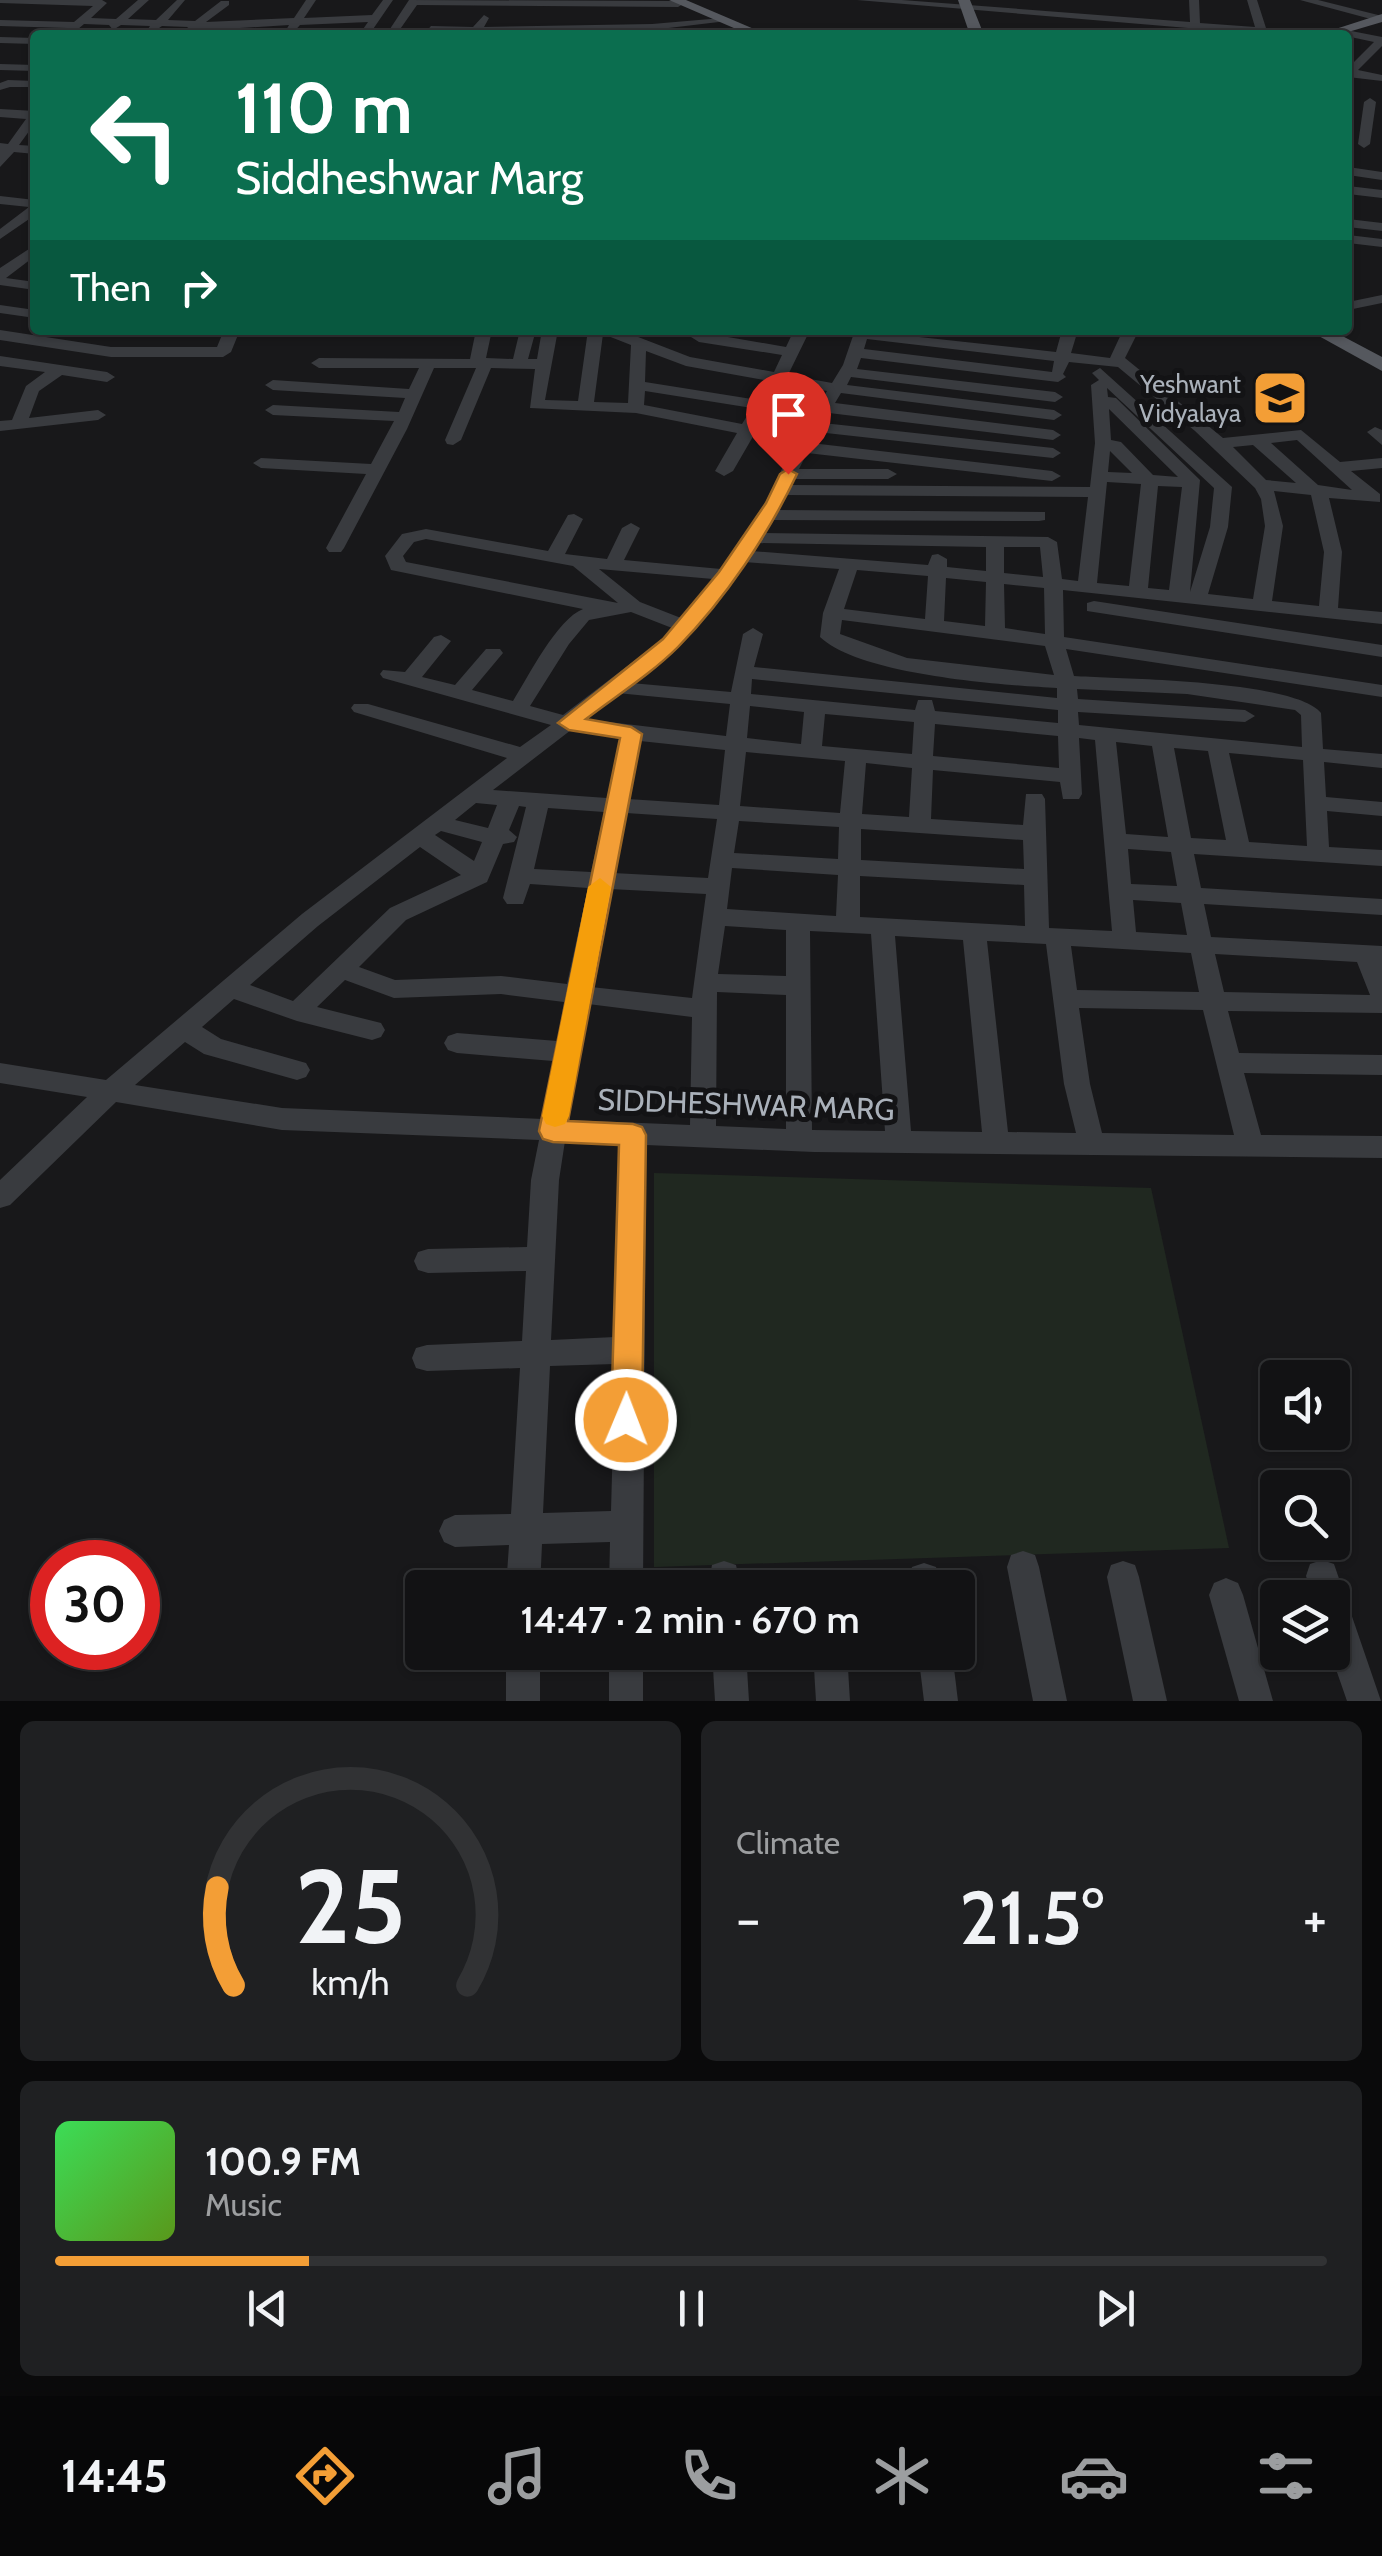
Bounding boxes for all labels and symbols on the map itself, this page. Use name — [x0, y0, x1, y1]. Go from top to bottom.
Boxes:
school or university icon: Yeshwant Vidyalaya — [1250, 368, 1310, 428]
place label: Yeshwant Vidyalaya — [1139, 369, 1242, 428]
pin — [746, 372, 831, 475]
street label: SIDDHESHWAR MARG — [597, 1081, 895, 1128]
position arrow — [574, 1368, 678, 1472]
speed limit sign: 30 — [30, 1540, 160, 1670]

